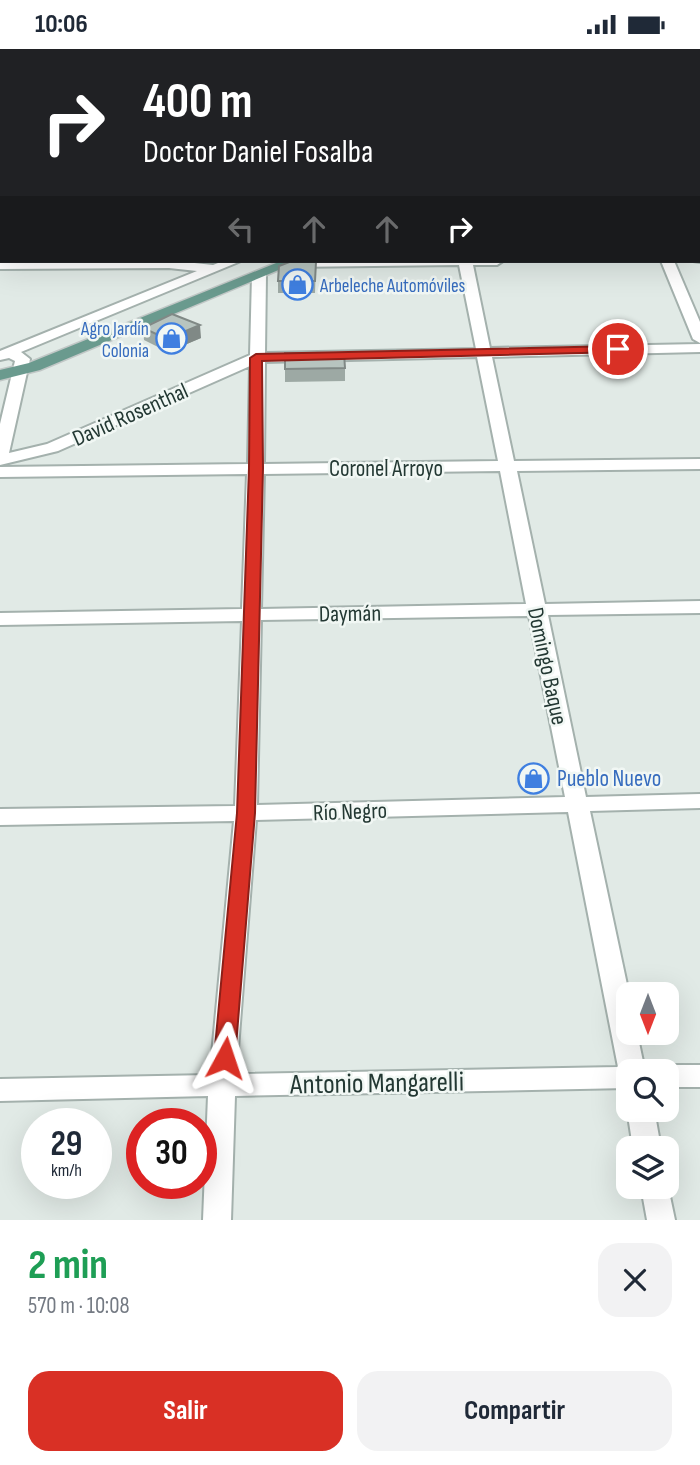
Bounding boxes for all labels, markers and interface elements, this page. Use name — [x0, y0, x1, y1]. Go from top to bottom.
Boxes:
text: 10:06 — [35, 9, 88, 40]
text: 400 m — [143, 73, 253, 132]
icon: right — [28, 77, 119, 168]
text: Doctor Daniel Fosalba — [143, 133, 373, 172]
icon: left — [222, 210, 260, 248]
icon: ahead — [295, 210, 333, 248]
icon: ahead — [368, 210, 406, 248]
icon: right — [441, 210, 479, 248]
shop icon: Arbeleche Automóviles — [280, 268, 314, 302]
place label: Arbeleche Automóviles — [319, 275, 466, 298]
place label: Agro Jardín Colonia — [80, 318, 149, 363]
pin — [588, 319, 648, 379]
shop icon: Agro Jardín Colonia — [155, 322, 189, 356]
icon: arrive — [599, 330, 637, 368]
street label: David Rosenthal — [68, 377, 193, 453]
street label: Coronel Arroyo — [329, 455, 443, 483]
street label: Daymán — [319, 599, 381, 629]
street label: Domingo Baque — [521, 605, 573, 728]
shop icon: Pueblo Nuevo — [517, 761, 551, 795]
place label: Pueblo Nuevo — [557, 765, 661, 793]
street label: Río Negro — [313, 797, 388, 827]
north arrow — [616, 982, 679, 1045]
map controls — [616, 982, 679, 1199]
position arrow — [188, 1021, 262, 1095]
button: search — [616, 1059, 679, 1122]
street label: Antonio Mangarelli — [289, 1065, 464, 1102]
speed limit sign: 30 — [126, 1108, 217, 1199]
text: 29 — [51, 1123, 82, 1166]
button: layers — [616, 1136, 679, 1199]
text: km/h — [51, 1160, 82, 1181]
text: 2 min — [28, 1240, 108, 1291]
button: close — [598, 1243, 672, 1317]
text: 570 m · 10:08 — [28, 1292, 130, 1320]
button: Salir — [28, 1371, 343, 1451]
button: Compartir — [357, 1371, 672, 1451]

